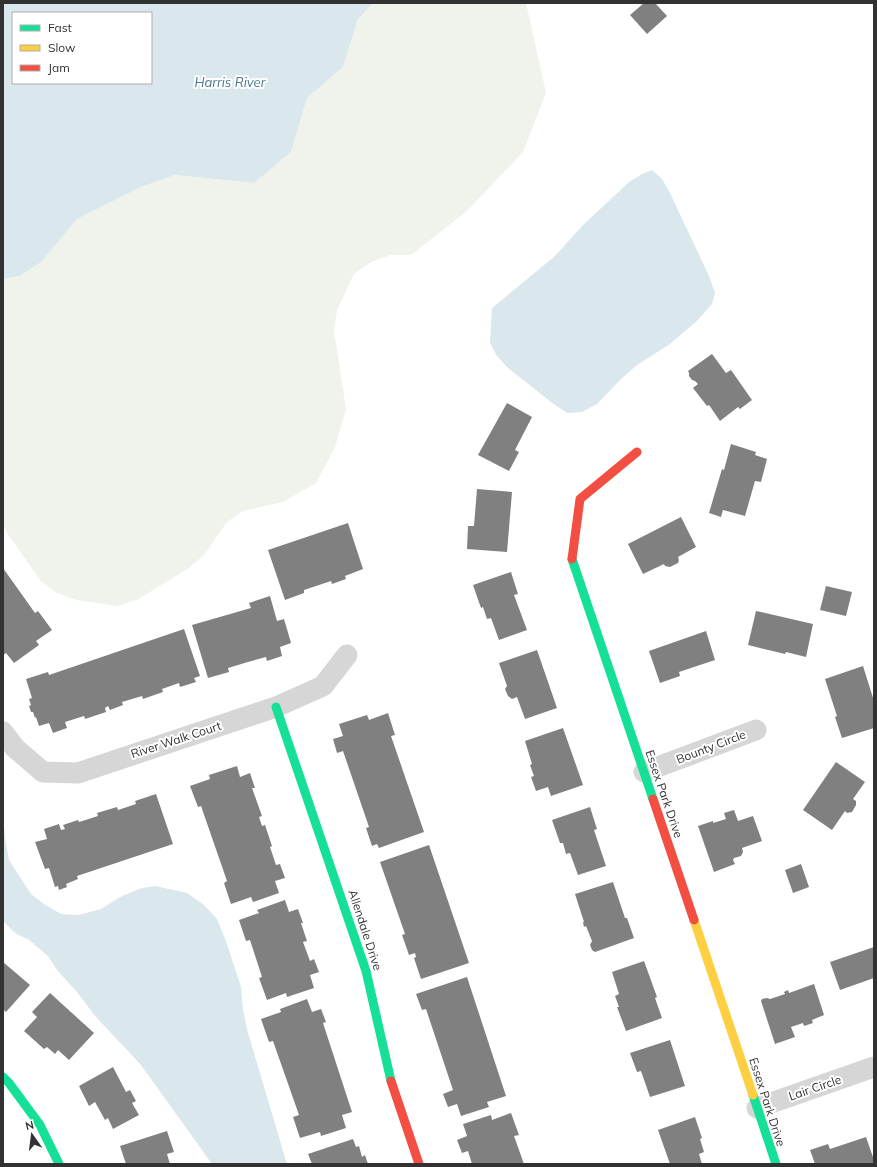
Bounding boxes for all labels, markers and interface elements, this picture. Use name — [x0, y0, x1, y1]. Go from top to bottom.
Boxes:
legend — [12, 12, 152, 84]
text: Fast — [48, 20, 72, 35]
text: Slow — [48, 40, 76, 55]
text: Jam — [48, 60, 70, 75]
water label: Harris River — [195, 74, 267, 90]
street label: River Walk Court — [129, 718, 223, 761]
street label: Bounty Circle — [674, 726, 748, 767]
street label: Essex Park Drive — [642, 748, 687, 840]
street label: Allendale Drive — [345, 888, 386, 972]
street label: Essex Park Drive — [746, 1056, 789, 1148]
street label: Lair Circle — [787, 1072, 843, 1104]
north arrow — [12, 1115, 52, 1155]
text: N — [24, 1117, 35, 1133]

